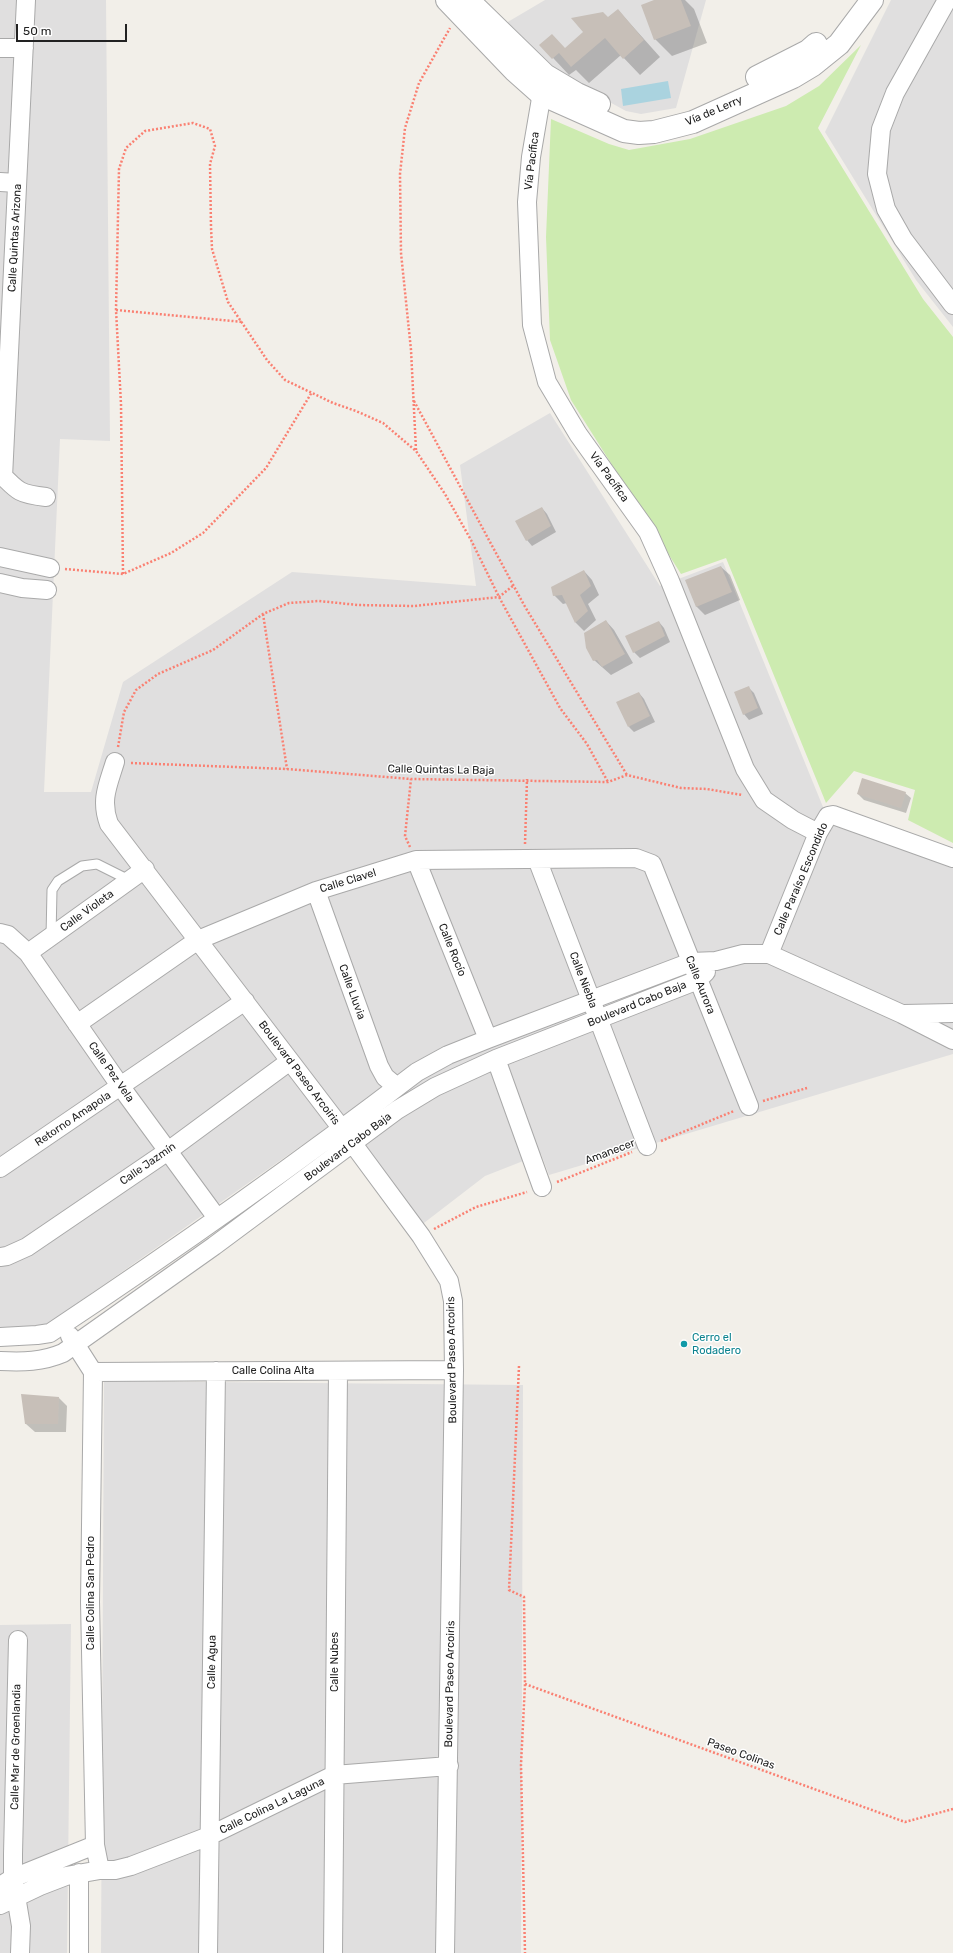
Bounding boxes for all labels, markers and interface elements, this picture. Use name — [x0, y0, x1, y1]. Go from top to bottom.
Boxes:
scale bar — [18, 16, 129, 42]
text: 50 m — [23, 24, 51, 38]
street label: Vía de Lerry — [683, 93, 745, 129]
street label: Vía Pacífica — [522, 131, 542, 191]
street label: Calle Quintas Arizona — [6, 184, 24, 292]
street label: Vía Pacífica — [586, 449, 632, 505]
street label: Calle Quintas La Baja — [387, 762, 495, 778]
street label: Calle Paraíso Escondido — [771, 821, 831, 937]
street label: Calle Clavel — [318, 866, 378, 896]
street label: Calle Violeta — [58, 887, 116, 935]
street label: Calle Rocío — [435, 922, 469, 978]
street label: Calle Niebla — [566, 950, 600, 1010]
street label: Calle Aurora — [682, 954, 718, 1016]
street label: Calle Lluvia — [336, 963, 368, 1021]
street label: Boulevard Cabo Baja — [586, 978, 688, 1030]
street label: Boulevard Paseo Arcoiris — [256, 1018, 342, 1128]
street label: Calle Pez Vela — [85, 1039, 137, 1105]
street label: Retorno Amapola — [33, 1089, 113, 1149]
street label: Boulevard Cabo Baja — [302, 1110, 394, 1184]
street label: Amanecer — [583, 1136, 637, 1168]
street label: Calle Jazmín — [117, 1140, 179, 1188]
street label: Boulevard Paseo Arcoiris — [444, 1296, 460, 1424]
place label: Cerro el Rodadero — [692, 1331, 741, 1357]
marker: Cerro el Rodadero — [679, 1339, 689, 1349]
street label: Calle Colina Alta — [232, 1364, 314, 1378]
street label: Calle Colina San Pedro — [84, 1536, 98, 1650]
street label: Boulevard Paseo Arcoiris — [442, 1620, 458, 1748]
street label: Calle Nubes — [328, 1632, 342, 1692]
street label: Calle Agua — [205, 1635, 219, 1689]
street label: Calle Mar de Groenlandia — [8, 1684, 24, 1810]
street label: Paseo Colinas — [705, 1736, 777, 1772]
street label: Calle Colina La Laguna — [217, 1775, 327, 1837]

